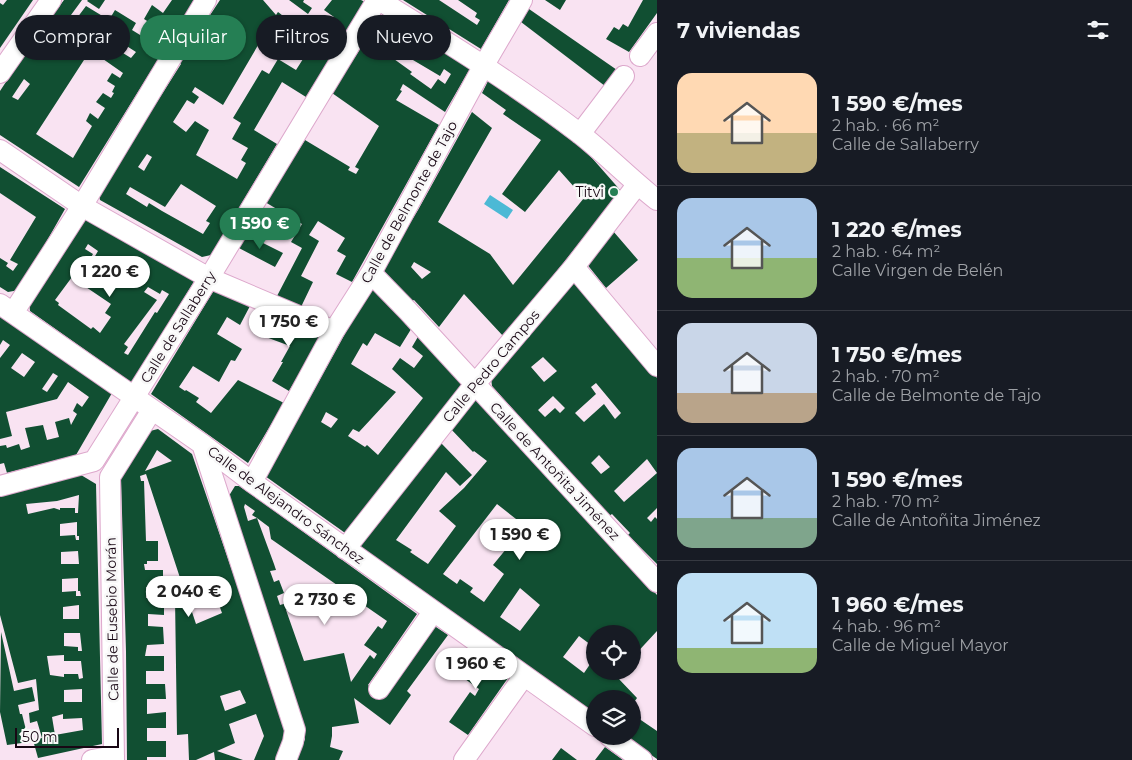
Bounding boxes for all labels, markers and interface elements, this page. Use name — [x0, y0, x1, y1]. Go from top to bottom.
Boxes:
chip: Comprar — [15, 15, 130, 60]
chip: Alquilar — [140, 15, 246, 60]
chip: Filtros — [256, 15, 347, 60]
chip: Nuevo — [357, 15, 451, 60]
icon: filters — [1084, 16, 1112, 44]
text: 7 viviendas — [677, 18, 800, 43]
text: 1 590 €/mes — [832, 91, 963, 116]
icon: home — [717, 93, 777, 153]
text: 2 hab. · 66 m² — [832, 116, 940, 135]
street label: Calle de Belmonte de Tajo — [357, 117, 461, 286]
text: Calle de Sallaberry — [832, 135, 979, 154]
place label: Titvi — [575, 183, 604, 201]
marker: Titvi — [608, 186, 620, 198]
pin: 1 590 € — [214, 208, 306, 250]
text: 1 590 € — [231, 214, 289, 233]
text: 1 220 €/mes — [832, 217, 962, 242]
icon: home — [717, 218, 777, 278]
text: 2 hab. · 64 m² — [832, 242, 940, 261]
pin: 1 220 € — [64, 256, 156, 298]
text: Calle Virgen de Belén — [832, 261, 1003, 280]
text: 1 220 € — [81, 262, 139, 281]
street label: Calle de Sallaberry — [136, 267, 220, 386]
pin: 1 750 € — [243, 306, 335, 348]
street label: Calle Pedro Campos — [439, 306, 543, 426]
text: 1 750 € — [260, 312, 318, 331]
text: 1 750 €/mes — [832, 342, 962, 367]
icon: home — [717, 343, 777, 403]
text: 2 hab. · 70 m² — [832, 367, 940, 386]
text: Calle de Belmonte de Tajo — [832, 386, 1041, 405]
street label: Calle de Antoñita Jiménez — [486, 398, 624, 544]
street label: Calle de Alejandro Sánchez — [204, 442, 368, 568]
text: 1 590 €/mes — [832, 467, 963, 492]
icon: home — [717, 468, 777, 528]
text: 2 hab. · 70 m² — [832, 492, 940, 511]
text: Calle de Antoñita Jiménez — [832, 511, 1041, 530]
pin: 1 590 € — [474, 518, 566, 561]
text: 1 590 € — [491, 525, 549, 544]
street label: Calle de Eusebio Morán — [102, 537, 122, 701]
pin: 2 040 € — [143, 576, 235, 618]
text: 2 040 € — [157, 582, 221, 601]
pin: 2 730 € — [279, 584, 371, 626]
text: 2 730 € — [294, 590, 356, 609]
text: 1 960 €/mes — [832, 592, 964, 617]
icon: home — [717, 593, 777, 653]
text: 4 hab. · 96 m² — [832, 617, 941, 636]
map controls — [586, 625, 641, 745]
button: locate — [586, 625, 641, 680]
text: Calle de Miguel Mayor — [832, 636, 1009, 655]
pin: 1 960 € — [430, 648, 522, 690]
text: 1 960 € — [446, 654, 506, 673]
button: layers — [586, 690, 641, 745]
scale bar — [15, 725, 119, 748]
text: 50 m — [22, 728, 58, 746]

